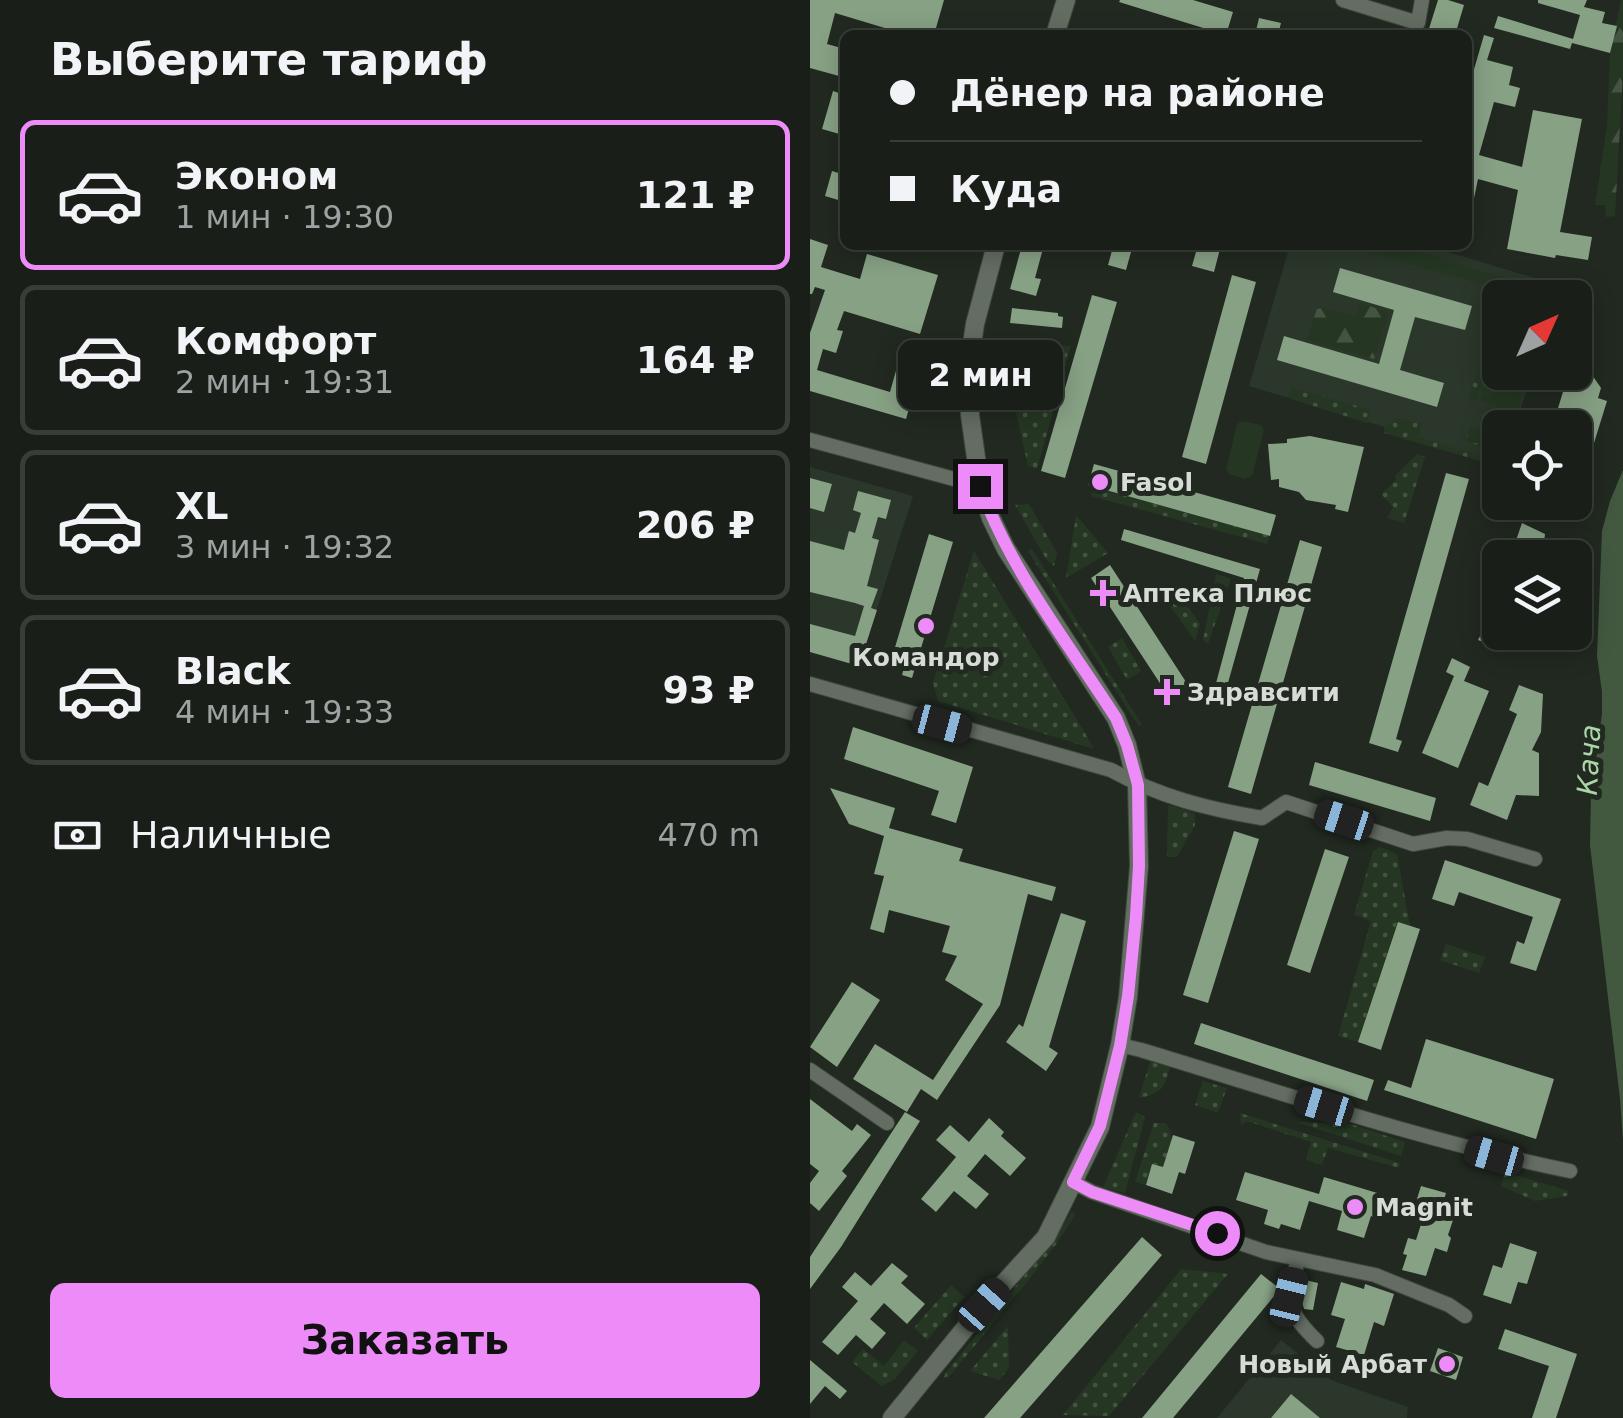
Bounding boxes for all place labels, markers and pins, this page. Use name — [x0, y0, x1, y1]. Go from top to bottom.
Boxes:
place label: Fasol — [1120, 468, 1193, 497]
marker: Fasol — [1089, 471, 1111, 493]
place label: Аптека Плюс — [1123, 579, 1312, 608]
marker: Аптека Плюс — [1092, 582, 1114, 604]
marker: Командор — [915, 615, 937, 637]
place label: Командор — [852, 643, 1000, 672]
place label: Здравсити — [1187, 678, 1340, 707]
marker: Здравсити — [1156, 681, 1178, 703]
place label: Magnit — [1375, 1193, 1473, 1222]
marker: Magnit — [1344, 1196, 1366, 1218]
place label: Новый Арбат — [1238, 1350, 1428, 1379]
marker: Новый Арбат — [1436, 1353, 1458, 1375]

